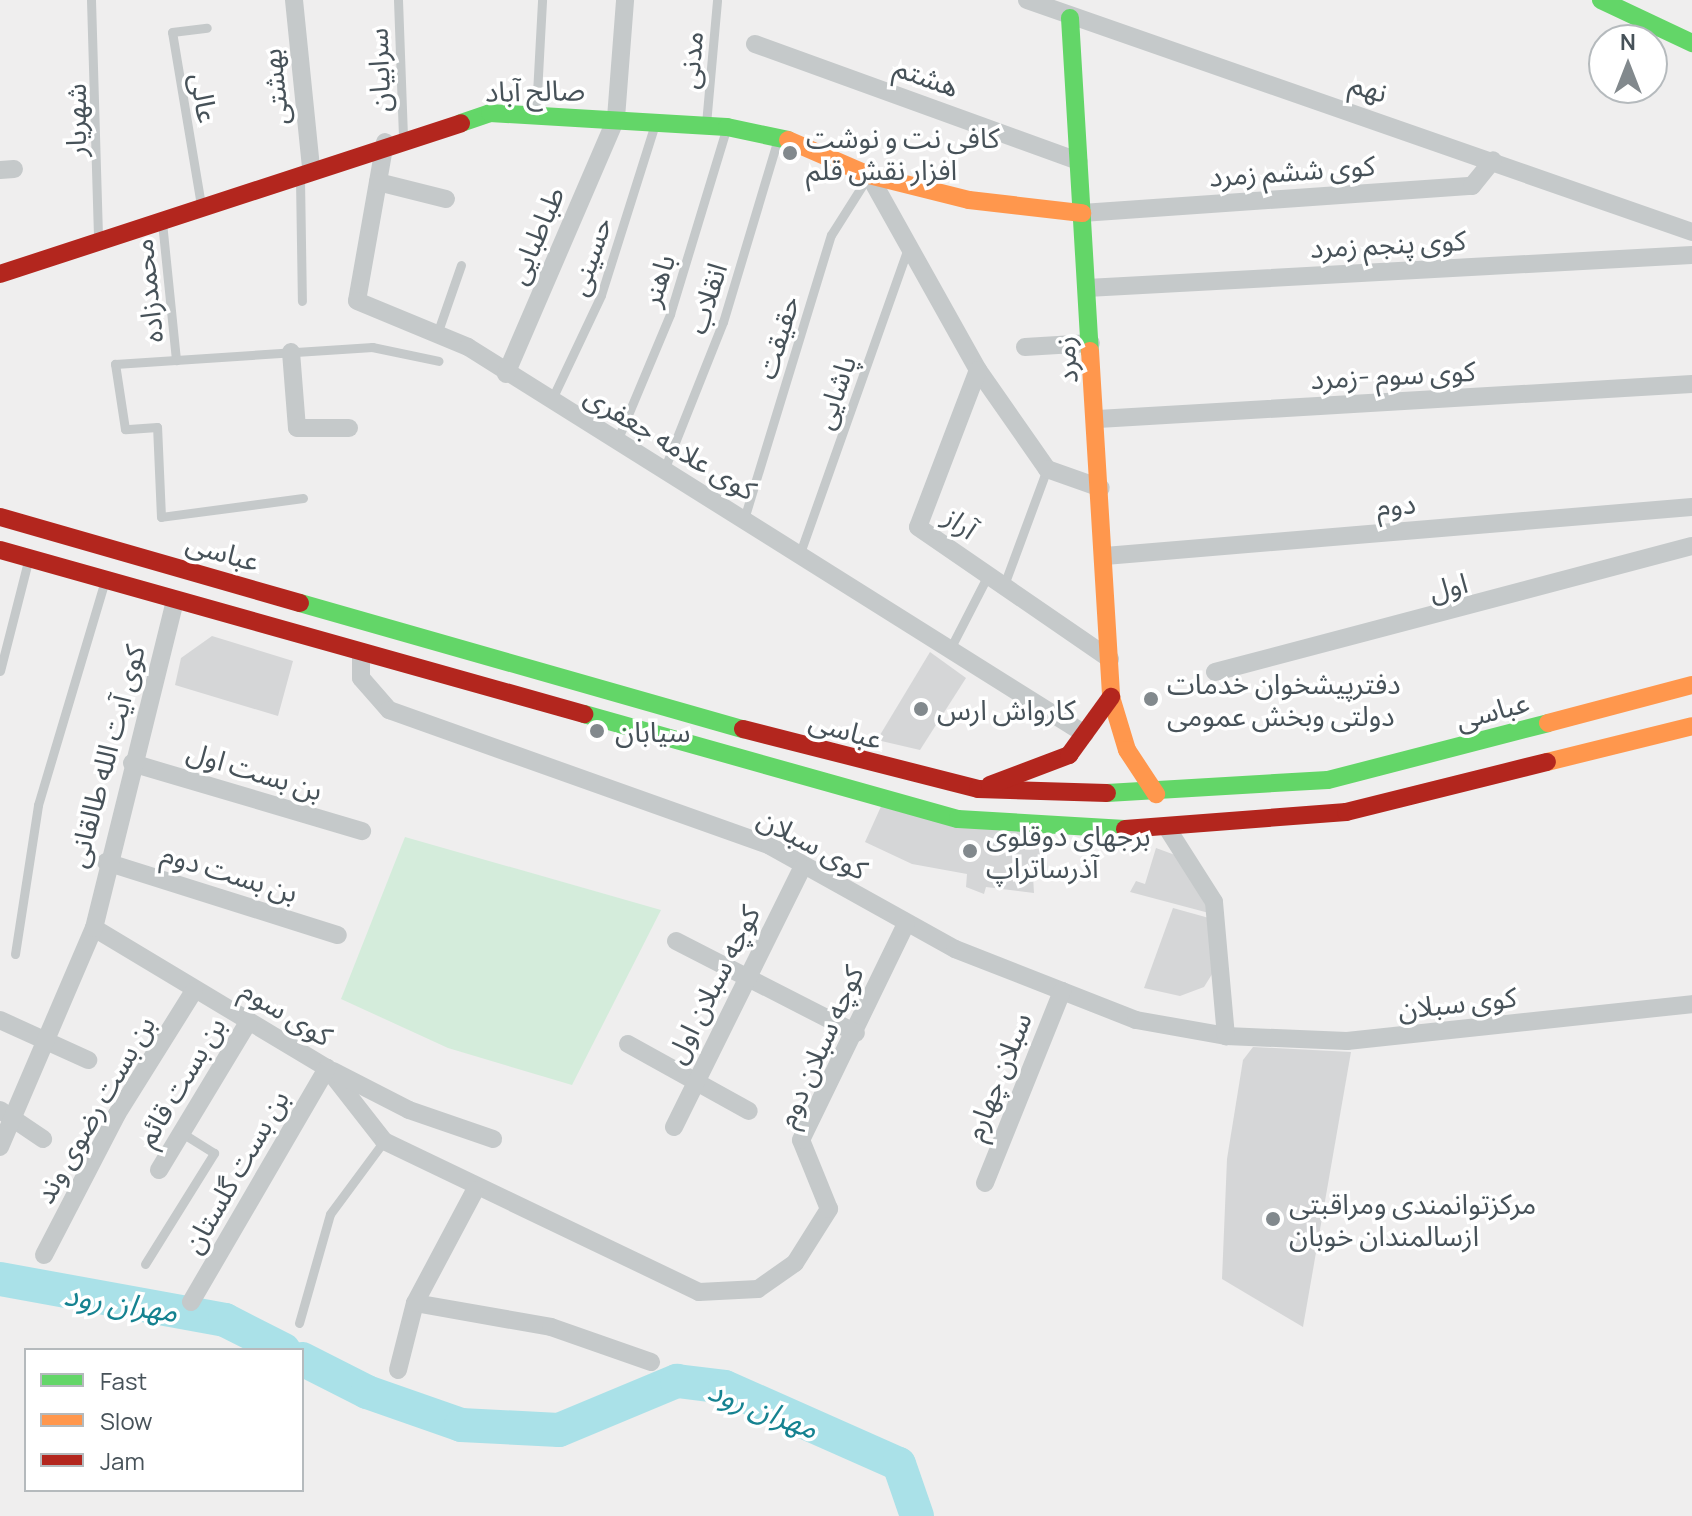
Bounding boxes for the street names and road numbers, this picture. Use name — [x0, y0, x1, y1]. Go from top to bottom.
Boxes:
street label: سرابیان — [360, 27, 396, 113]
street label: مدنی — [671, 30, 709, 90]
street label: بهشتی — [253, 47, 295, 127]
street label: هشتم — [890, 49, 964, 103]
street label: نهم — [1346, 65, 1392, 109]
street label: عالی — [184, 71, 226, 125]
street label: صالح آباد — [485, 72, 585, 108]
street label: شهریار — [58, 83, 92, 157]
street label: کوی ششم زمرد — [1208, 147, 1376, 193]
street label: طباطبایی — [500, 181, 570, 289]
street label: حسینی — [560, 212, 618, 300]
street label: کوی پنجم زمرد — [1309, 222, 1467, 264]
street label: محمدزاده — [125, 237, 169, 345]
street label: باهنر — [633, 250, 681, 310]
street label: انقلاب — [679, 258, 733, 338]
street label: حقیقت — [748, 291, 806, 383]
street label: زمرد — [1046, 335, 1084, 385]
street label: پاشایی — [806, 351, 862, 433]
street label: کوی سوم -زمرد — [1310, 353, 1476, 395]
street label: کوی علامه جعفری — [579, 378, 763, 506]
street label: دوم — [1375, 486, 1417, 522]
street label: آراز — [938, 499, 984, 545]
street label: عباسى — [183, 525, 263, 577]
street label: اول — [1425, 565, 1471, 607]
street label: کوی آیت الله طالقانی — [59, 641, 151, 871]
street label: عباسى — [1452, 684, 1532, 736]
street label: عباسى — [806, 703, 886, 755]
street label: بن بست اول — [183, 734, 327, 806]
street label: کوی سبلان — [753, 800, 873, 886]
street label: بن بست دوم — [158, 835, 302, 909]
street label: کوچه سبلان اول — [658, 900, 766, 1068]
street label: کوچه سبلان دوم — [768, 960, 870, 1132]
street label: کوی سوم — [235, 972, 339, 1052]
street label: کوی سبلان — [1396, 979, 1518, 1025]
street label: سبلان چهارم — [956, 1007, 1038, 1145]
street label: بن بست رضوی وند — [27, 1009, 161, 1209]
street label: بن بست قائم — [128, 1010, 232, 1152]
street label: بن بست گلستان — [175, 1084, 295, 1258]

